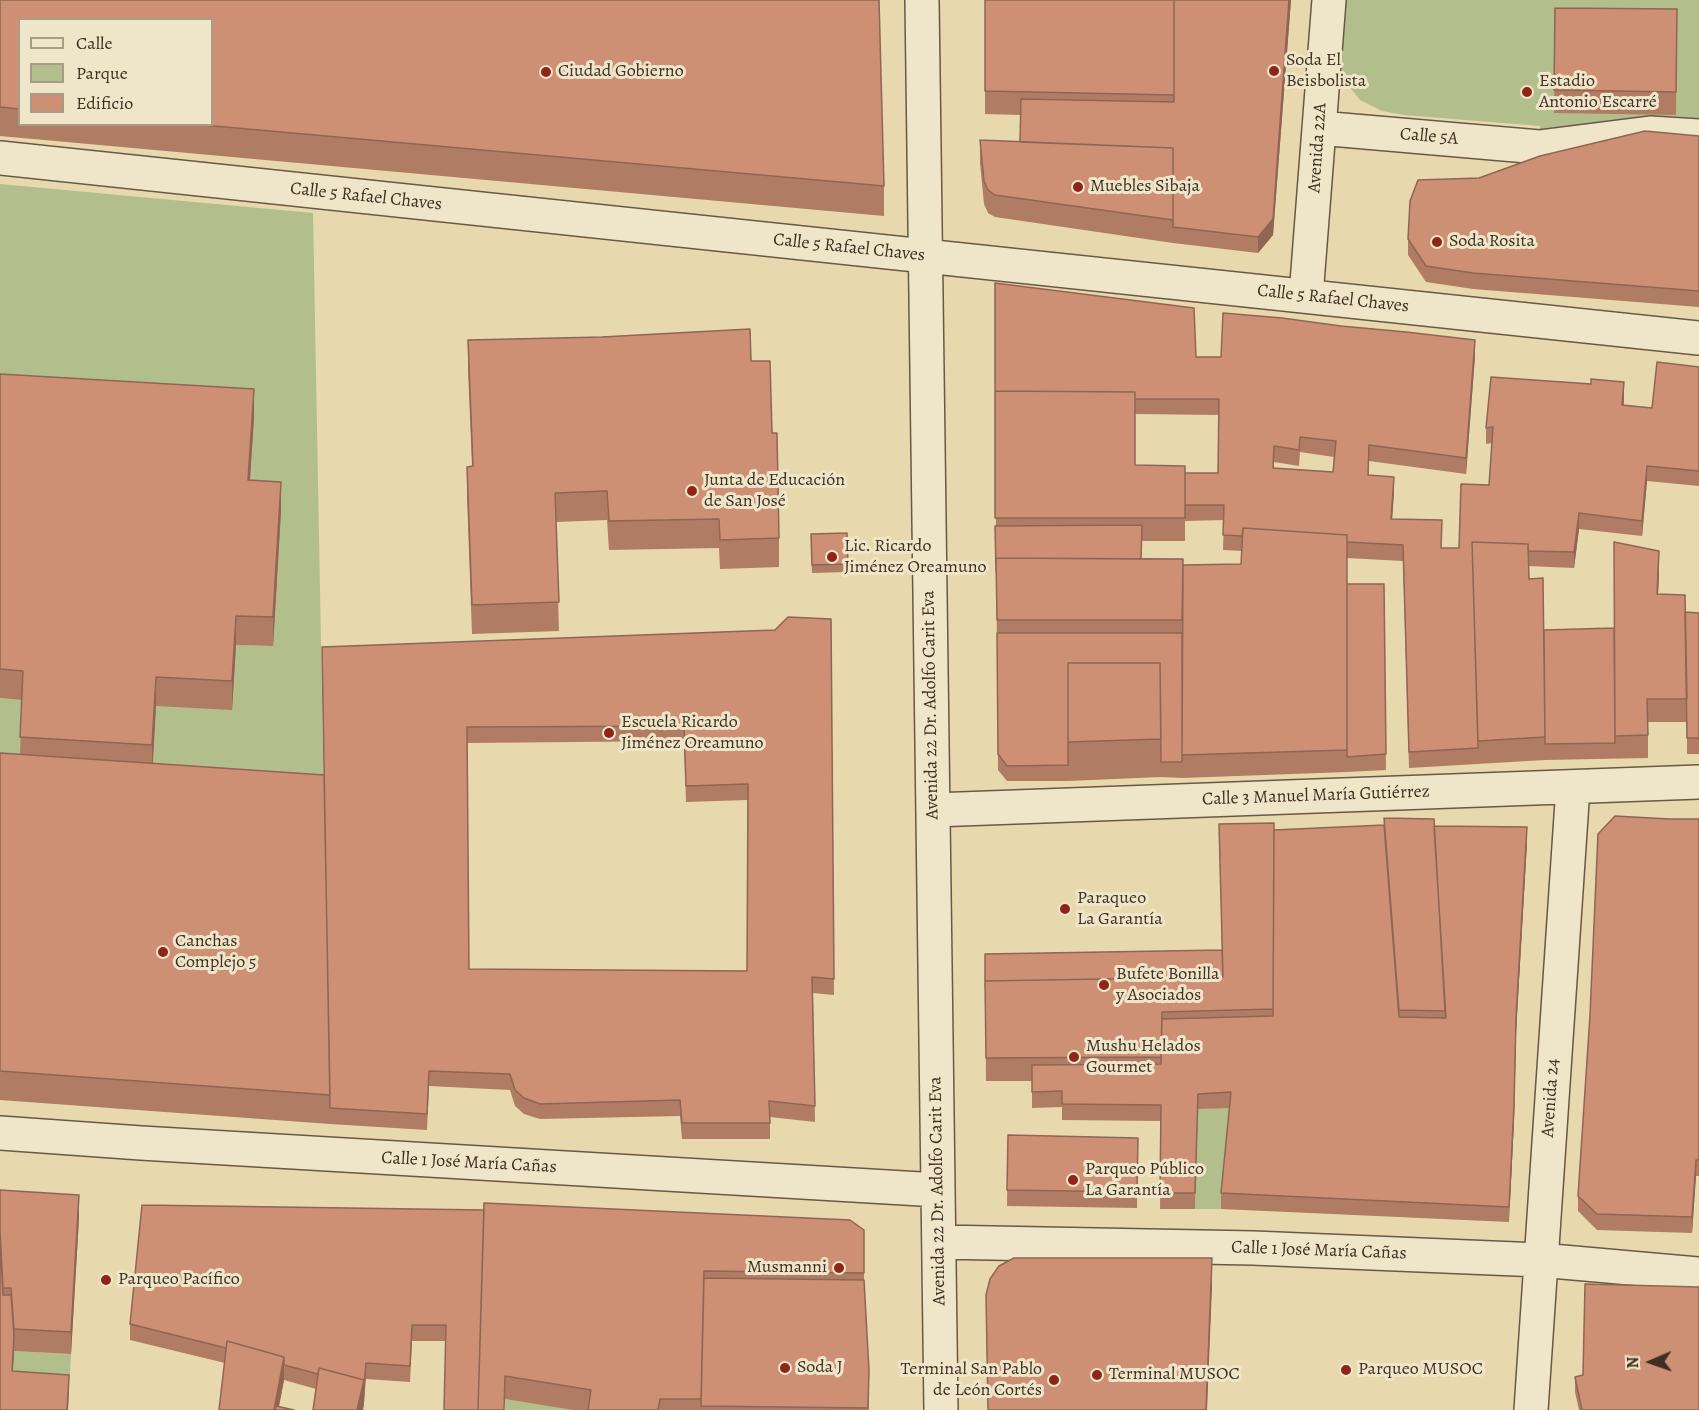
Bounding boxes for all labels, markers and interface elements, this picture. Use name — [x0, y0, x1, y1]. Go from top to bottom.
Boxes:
legend — [18, 18, 213, 126]
text: Calle — [76, 31, 113, 55]
place label: Soda El Beisbolista — [1286, 50, 1366, 92]
text: Parque — [76, 61, 128, 85]
place label: Ciudad Gobierno — [558, 61, 684, 83]
marker: Soda El Beisbolista — [1267, 64, 1281, 78]
marker: Ciudad Gobierno — [539, 65, 553, 79]
place label: Estadio Antonio Escarré — [1539, 71, 1657, 113]
marker: Estadio Antonio Escarré — [1520, 85, 1534, 99]
text: Edificio — [76, 91, 133, 115]
street label: Avenida 22A — [1304, 102, 1332, 194]
street label: Calle 5A — [1399, 124, 1459, 150]
place label: Muebles Sibaja — [1090, 176, 1200, 198]
street label: Calle 5 Rafael Chaves — [289, 178, 443, 216]
marker: Muebles Sibaja — [1071, 180, 1085, 194]
street label: Calle 5 Rafael Chaves — [772, 229, 926, 267]
place label: Soda Rosita — [1449, 231, 1535, 253]
marker: Soda Rosita — [1430, 235, 1444, 249]
street label: Calle 5 Rafael Chaves — [1256, 280, 1410, 318]
place label: Junta de Educación de San José — [704, 470, 845, 512]
marker: Junta de Educación de San José — [685, 484, 699, 498]
place label: Lic. Ricardo Jiménez Oreamuno — [844, 536, 987, 578]
marker: Lic. Ricardo Jiménez Oreamuno — [825, 550, 839, 564]
street label: Avenida 22 Dr. Adolfo Carit Eva — [918, 590, 944, 820]
place label: Escuela Ricardo Jiménez Oreamuno — [621, 712, 764, 754]
marker: Escuela Ricardo Jiménez Oreamuno — [602, 726, 616, 740]
street label: Calle 3 Manuel María Gutiérrez — [1202, 781, 1430, 811]
place label: Paraqueo La Garantía — [1077, 888, 1163, 930]
marker: Paraqueo La Garantía — [1058, 902, 1072, 916]
place label: Canchas Complejo 5 — [175, 931, 257, 974]
marker: Canchas Complejo 5 — [156, 945, 170, 959]
place label: Bufete Bonilla y Asociados — [1116, 964, 1219, 1006]
marker: Bufete Bonilla y Asociados — [1097, 978, 1111, 992]
place label: Mushu Helados Gourmet — [1086, 1036, 1201, 1078]
marker: Mushu Helados Gourmet — [1067, 1050, 1081, 1064]
street label: Avenida 24 — [1537, 1058, 1565, 1138]
street label: Avenida 22 Dr. Adolfo Carit Eva — [925, 1076, 951, 1306]
street label: Calle 1 José María Cañas — [381, 1148, 557, 1178]
place label: Parqueo Público La Garantía — [1085, 1159, 1204, 1202]
marker: Parqueo Público La Garantía — [1066, 1173, 1080, 1187]
street label: Calle 1 José María Cañas — [1231, 1237, 1407, 1265]
place label: Musmanni — [747, 1257, 827, 1279]
marker: Musmanni — [832, 1261, 846, 1275]
place label: Parqueo Pacífico — [118, 1269, 240, 1291]
marker: Parqueo Pacífico — [99, 1273, 113, 1287]
north arrow — [1621, 1332, 1681, 1392]
text: N — [1622, 1356, 1644, 1369]
place label: Soda J — [797, 1357, 843, 1379]
place label: Terminal San Pablo de León Cortés — [901, 1359, 1042, 1402]
place label: Parqueo MUSOC — [1358, 1359, 1483, 1381]
marker: Soda J — [778, 1361, 792, 1375]
marker: Parqueo MUSOC — [1339, 1363, 1353, 1377]
place label: Terminal MUSOC — [1109, 1364, 1240, 1386]
marker: Terminal MUSOC — [1090, 1368, 1104, 1382]
marker: Terminal San Pablo de León Cortés — [1047, 1373, 1061, 1387]

